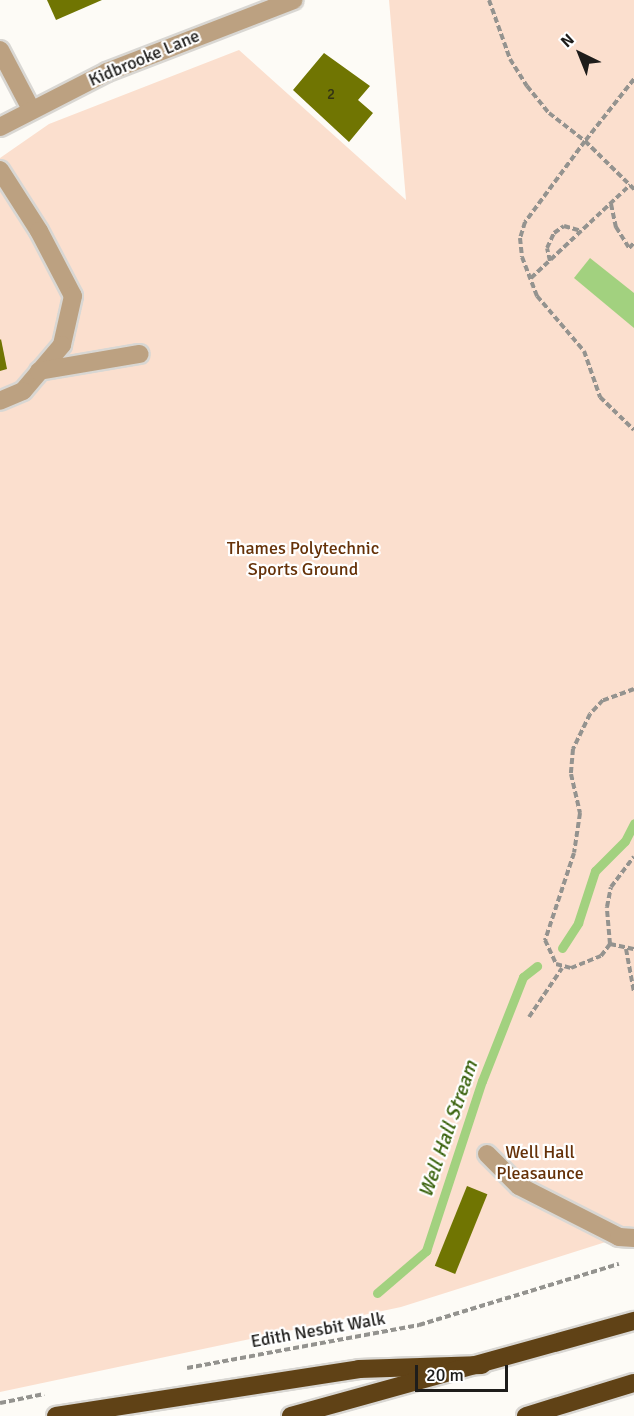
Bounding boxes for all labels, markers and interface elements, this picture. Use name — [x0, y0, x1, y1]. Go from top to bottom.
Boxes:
north arrow — [550, 24, 610, 84]
street label: Kidbrooke Lane — [85, 25, 203, 91]
text: N — [557, 30, 579, 52]
house number: 2 — [327, 86, 335, 104]
park label: Thames Polytechnic Sports Ground — [227, 538, 379, 580]
water label: Well Hall Stream — [413, 1058, 483, 1200]
park label: Well Hall Pleasaunce — [496, 1142, 584, 1184]
street label: Edith Nesbit Walk — [249, 1308, 387, 1352]
scale bar — [418, 1353, 511, 1391]
text: 20 m — [426, 1364, 464, 1386]

